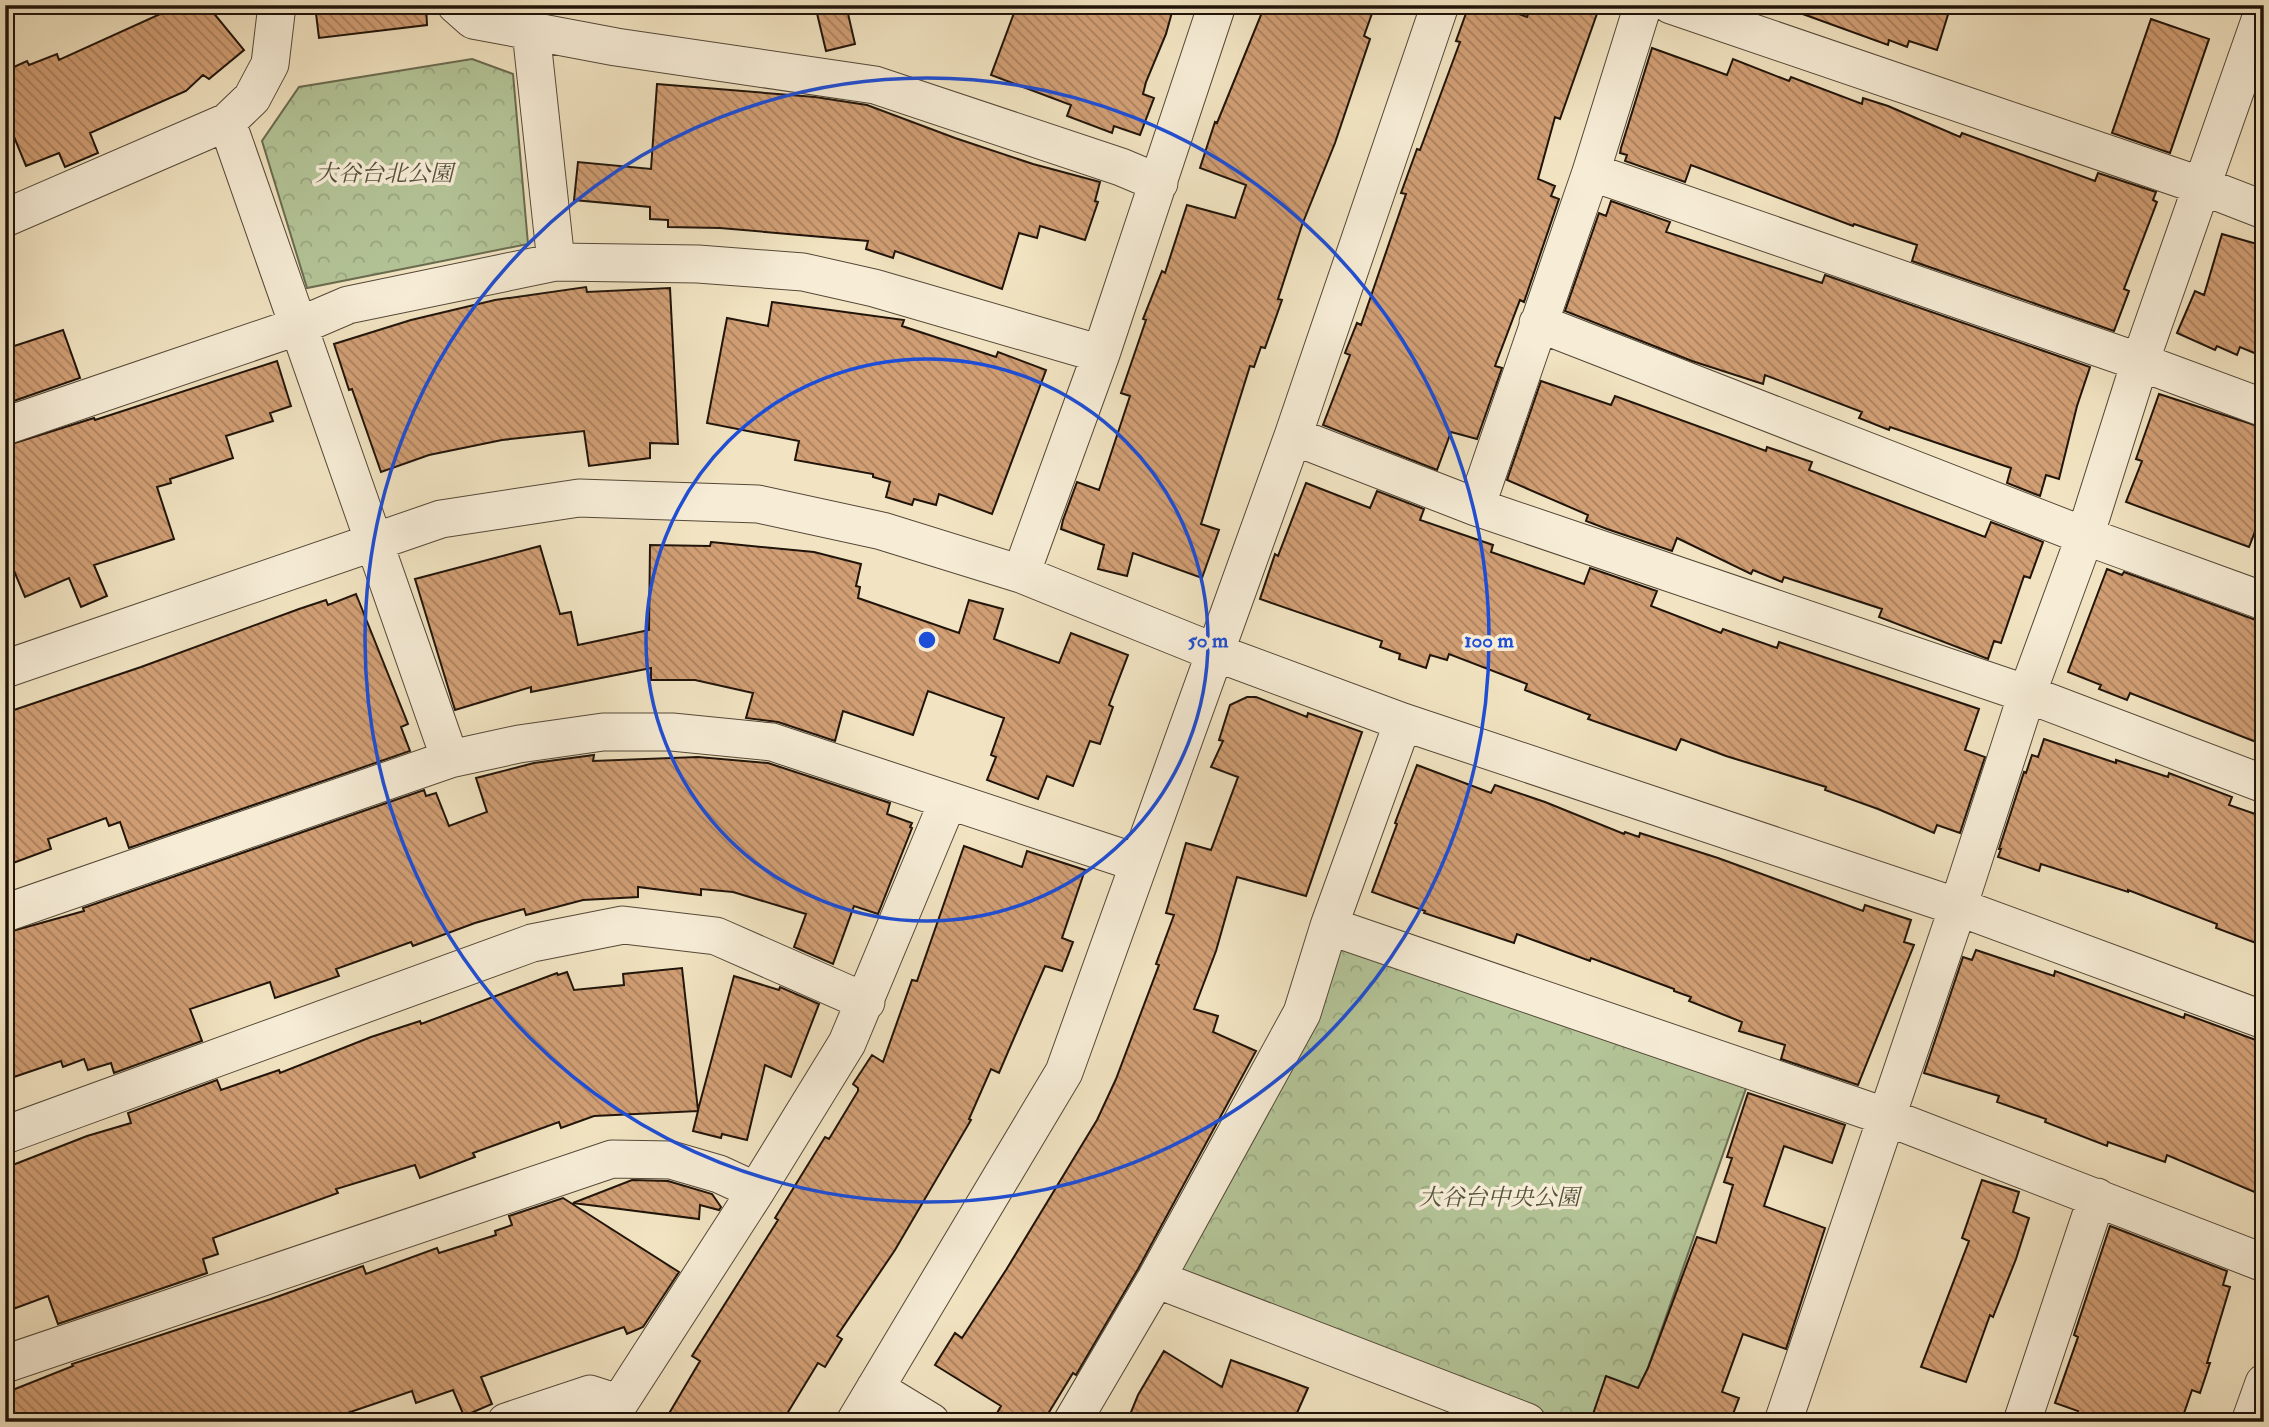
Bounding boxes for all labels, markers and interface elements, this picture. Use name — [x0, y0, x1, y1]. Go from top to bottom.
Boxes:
park label: 大谷台北公園 — [315, 159, 457, 188]
text: 50 m — [1188, 627, 1229, 654]
text: 100 m — [1464, 627, 1515, 654]
centre of rings — [915, 628, 939, 652]
park label: 大谷台中央公園 — [1419, 1183, 1584, 1212]

